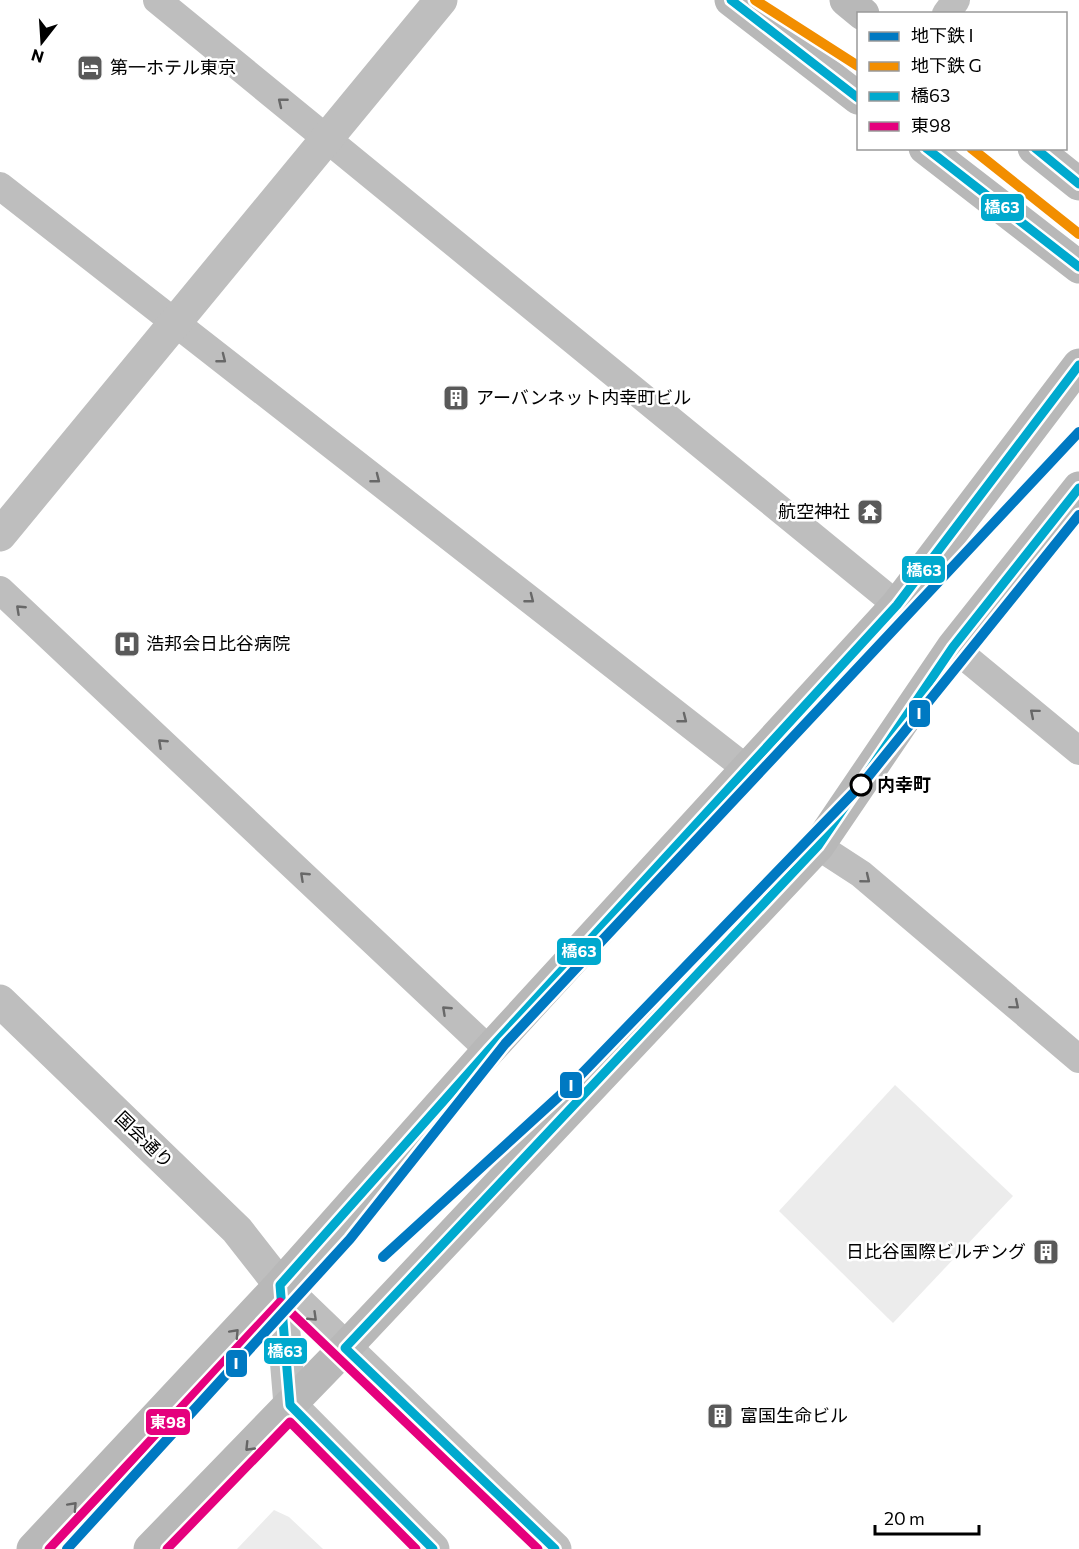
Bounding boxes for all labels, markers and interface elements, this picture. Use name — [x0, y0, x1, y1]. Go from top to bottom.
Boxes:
north arrow — [12, 12, 72, 72]
legend — [857, 12, 1067, 150]
text: 地下鉄 I — [911, 24, 973, 46]
text: N — [29, 46, 46, 68]
hotel icon: 第一ホテル東京 — [75, 53, 105, 83]
text: 地下鉄 G — [911, 54, 982, 76]
place label: 第一ホテル東京 — [110, 56, 236, 78]
text: 橋63 — [911, 84, 950, 106]
one-way arrow — [278, 99, 289, 110]
text: 東98 — [911, 114, 951, 136]
line badge: 橋63 — [980, 193, 1025, 222]
text: 橋63 — [984, 197, 1020, 216]
one-way arrow — [216, 352, 227, 363]
building icon: アーバンネット内幸町ビル — [441, 383, 471, 413]
place label: アーバンネット内幸町ビル — [476, 386, 691, 408]
one-way arrow — [369, 472, 380, 483]
temple icon: 航空神社 — [855, 497, 885, 527]
place label: 航空神社 — [778, 500, 850, 522]
line badge: 橋63 — [901, 555, 946, 584]
text: 橋63 — [906, 560, 942, 579]
one-way arrow — [523, 592, 534, 603]
one-way arrow — [16, 605, 27, 616]
hospital icon: 浩邦会日比谷病院 — [112, 629, 142, 659]
place label: 浩邦会日比谷病院 — [146, 632, 290, 654]
line badge: I — [908, 699, 931, 728]
text: I — [916, 703, 922, 722]
one-way arrow — [1030, 710, 1041, 721]
one-way arrow — [677, 712, 688, 723]
one-way arrow — [158, 739, 169, 750]
place label: 内幸町 — [877, 773, 931, 795]
marker: 内幸町 — [850, 774, 872, 796]
one-way arrow — [300, 872, 311, 883]
one-way arrow — [859, 872, 870, 883]
line badge: 橋63 — [556, 937, 602, 966]
text: 橋63 — [561, 941, 597, 960]
one-way arrow — [1008, 998, 1019, 1009]
one-way arrow — [442, 1006, 453, 1017]
line badge: I — [559, 1071, 583, 1099]
text: I — [568, 1075, 574, 1094]
street label: 国会通り — [111, 1106, 178, 1172]
building icon: 日比谷国際ビルヂング — [1031, 1237, 1061, 1267]
place label: 日比谷国際ビルヂング — [846, 1240, 1026, 1262]
one-way arrow — [305, 1309, 316, 1320]
one-way arrow — [228, 1330, 239, 1340]
line badge: 橋63 — [263, 1337, 308, 1365]
text: 橋63 — [267, 1341, 303, 1360]
line badge: I — [225, 1349, 248, 1378]
text: I — [233, 1353, 239, 1372]
building icon: 富国生命ビル — [705, 1401, 735, 1431]
place label: 富国生命ビル — [740, 1404, 848, 1426]
line badge: 東98 — [145, 1408, 191, 1436]
text: 東98 — [150, 1412, 186, 1431]
one-way arrow — [245, 1441, 256, 1451]
scale bar — [875, 1498, 978, 1536]
one-way arrow — [66, 1503, 77, 1513]
text: 20 m — [884, 1507, 925, 1529]

